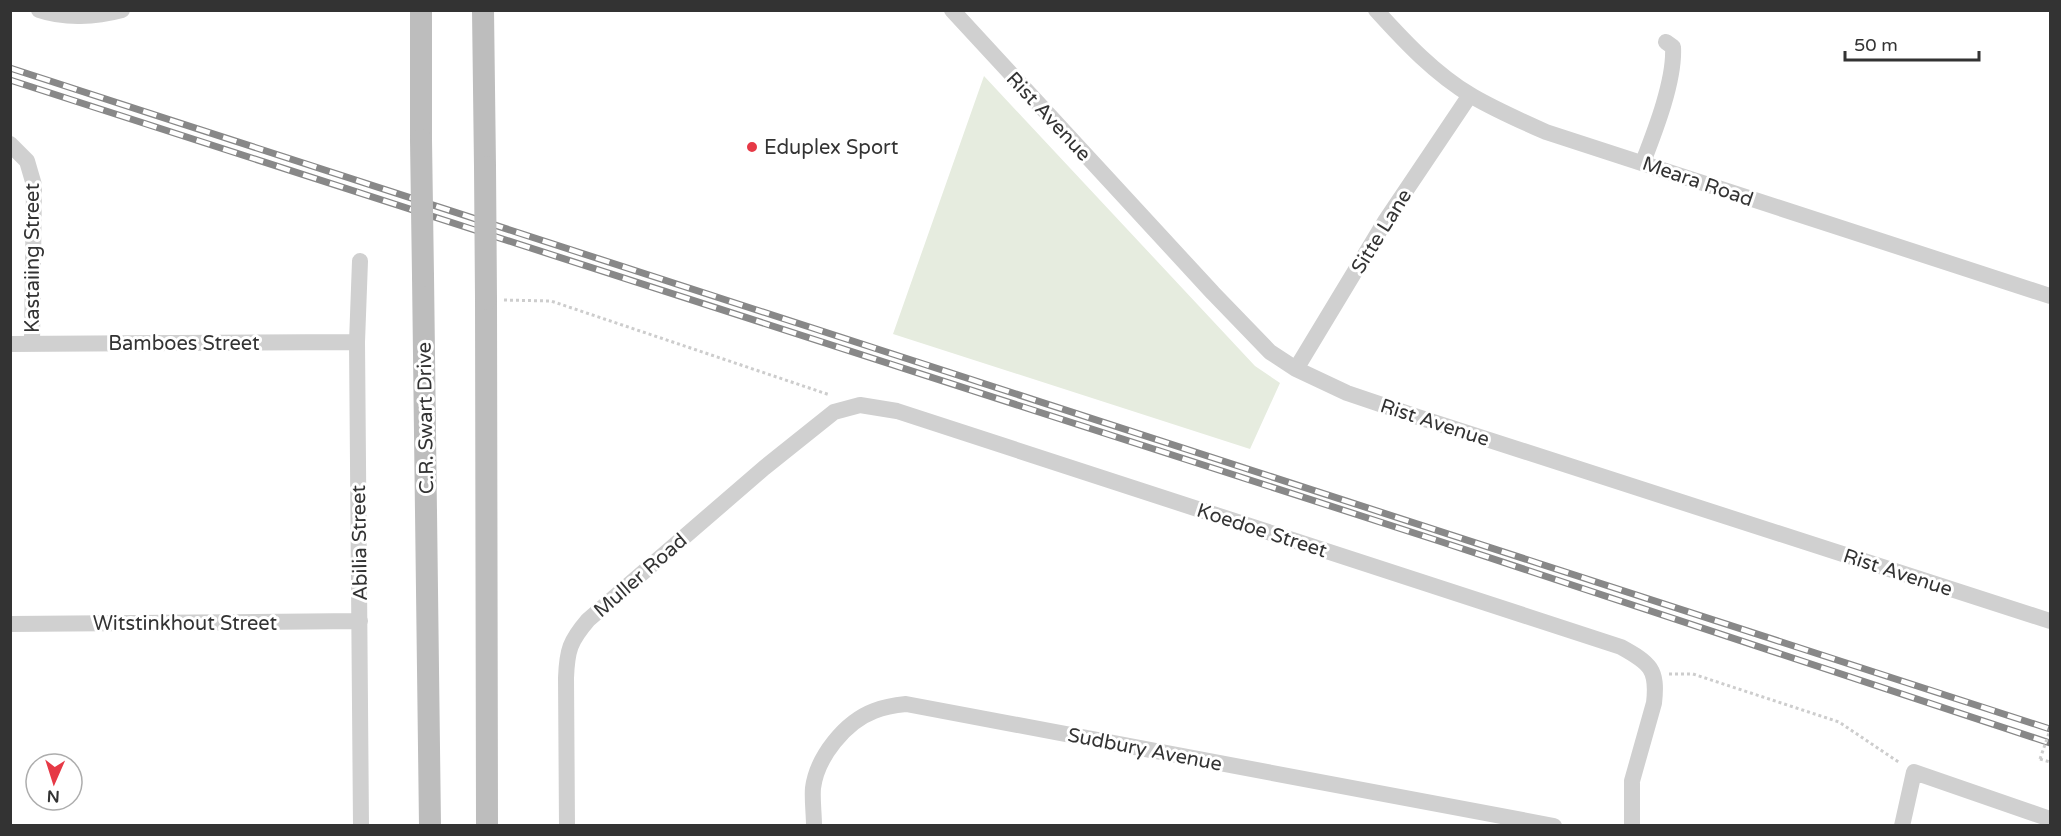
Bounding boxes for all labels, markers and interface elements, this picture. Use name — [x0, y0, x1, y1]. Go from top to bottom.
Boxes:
scale bar — [1845, 24, 1978, 62]
text: 50 m — [1854, 34, 1898, 56]
street label: Rist Avenue — [1001, 67, 1096, 166]
place label: Eduplex Sport — [764, 136, 899, 160]
marker: Eduplex Sport — [745, 140, 759, 154]
street label: Meara Road — [1639, 152, 1756, 212]
street label: Kastaiing Street — [21, 183, 45, 333]
street label: Sitte Lane — [1346, 185, 1417, 278]
street label: Bamboes Street — [108, 332, 260, 356]
street label: C.R. Swart Drive — [413, 342, 439, 494]
street label: Rist Avenue — [1377, 394, 1492, 452]
street label: Abilia Street — [347, 484, 373, 601]
street label: Koedoe Street — [1194, 499, 1330, 563]
street label: Muller Road — [589, 529, 692, 623]
street label: Rist Avenue — [1840, 544, 1955, 602]
street label: Witstinkhout Street — [93, 612, 278, 636]
street label: Sudbury Avenue — [1066, 723, 1224, 777]
north arrow — [24, 752, 84, 812]
text: N — [46, 786, 60, 806]

